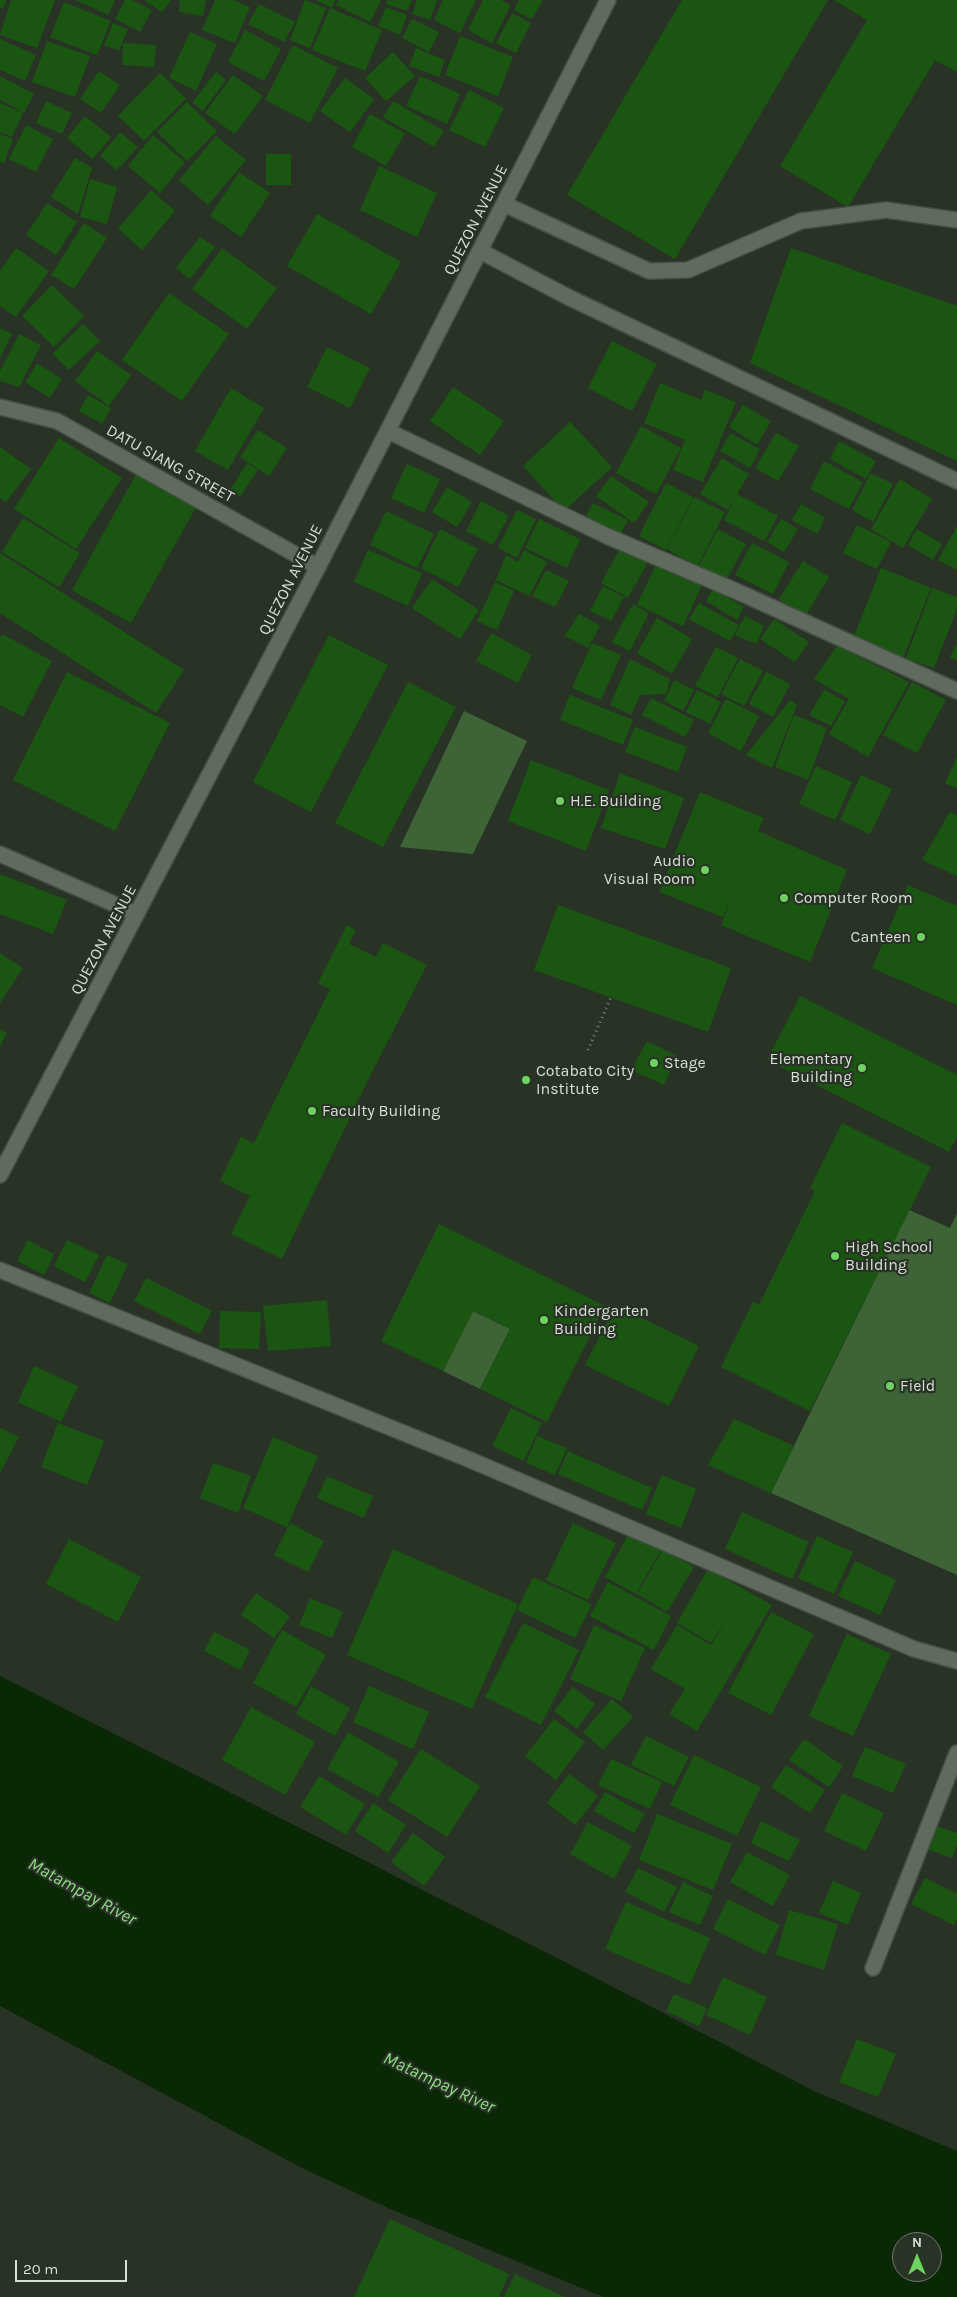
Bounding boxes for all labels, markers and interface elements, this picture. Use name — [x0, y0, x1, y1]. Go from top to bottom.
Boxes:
street label: QUEZON AVENUE — [440, 162, 512, 278]
street label: DATU SIANG STREET — [103, 421, 237, 507]
street label: QUEZON AVENUE — [255, 522, 327, 638]
place label: H.E. Building — [570, 791, 661, 811]
marker: H.E. Building — [554, 795, 566, 807]
place label: Audio Visual Room — [604, 851, 695, 889]
marker: Audio Visual Room — [699, 864, 711, 876]
street label: QUEZON AVENUE — [67, 882, 141, 998]
place label: Computer Room — [794, 888, 913, 908]
marker: Computer Room — [778, 892, 790, 904]
place label: Canteen — [851, 927, 911, 947]
marker: Canteen — [915, 931, 927, 943]
place label: Elementary Building — [769, 1049, 852, 1087]
place label: Stage — [664, 1053, 706, 1073]
marker: Stage — [648, 1057, 660, 1069]
place label: Cotabato City Institute — [536, 1061, 634, 1099]
marker: Elementary Building — [856, 1062, 868, 1074]
marker: Cotabato City Institute — [520, 1074, 532, 1086]
place label: Faculty Building — [322, 1101, 440, 1121]
marker: Faculty Building — [306, 1105, 318, 1117]
place label: High School Building — [845, 1237, 933, 1275]
marker: High School Building — [829, 1250, 841, 1262]
place label: Kindergarten Building — [554, 1301, 649, 1339]
marker: Kindergarten Building — [538, 1314, 550, 1326]
place label: Field — [900, 1376, 935, 1396]
marker: Field — [884, 1380, 896, 1392]
water label: Matampay River — [24, 1853, 140, 1931]
water label: Matampay River — [380, 2048, 498, 2118]
north arrow — [892, 2232, 942, 2282]
text: N — [912, 2234, 922, 2251]
scale bar — [18, 2250, 130, 2282]
text: 20 m — [23, 2260, 58, 2278]

